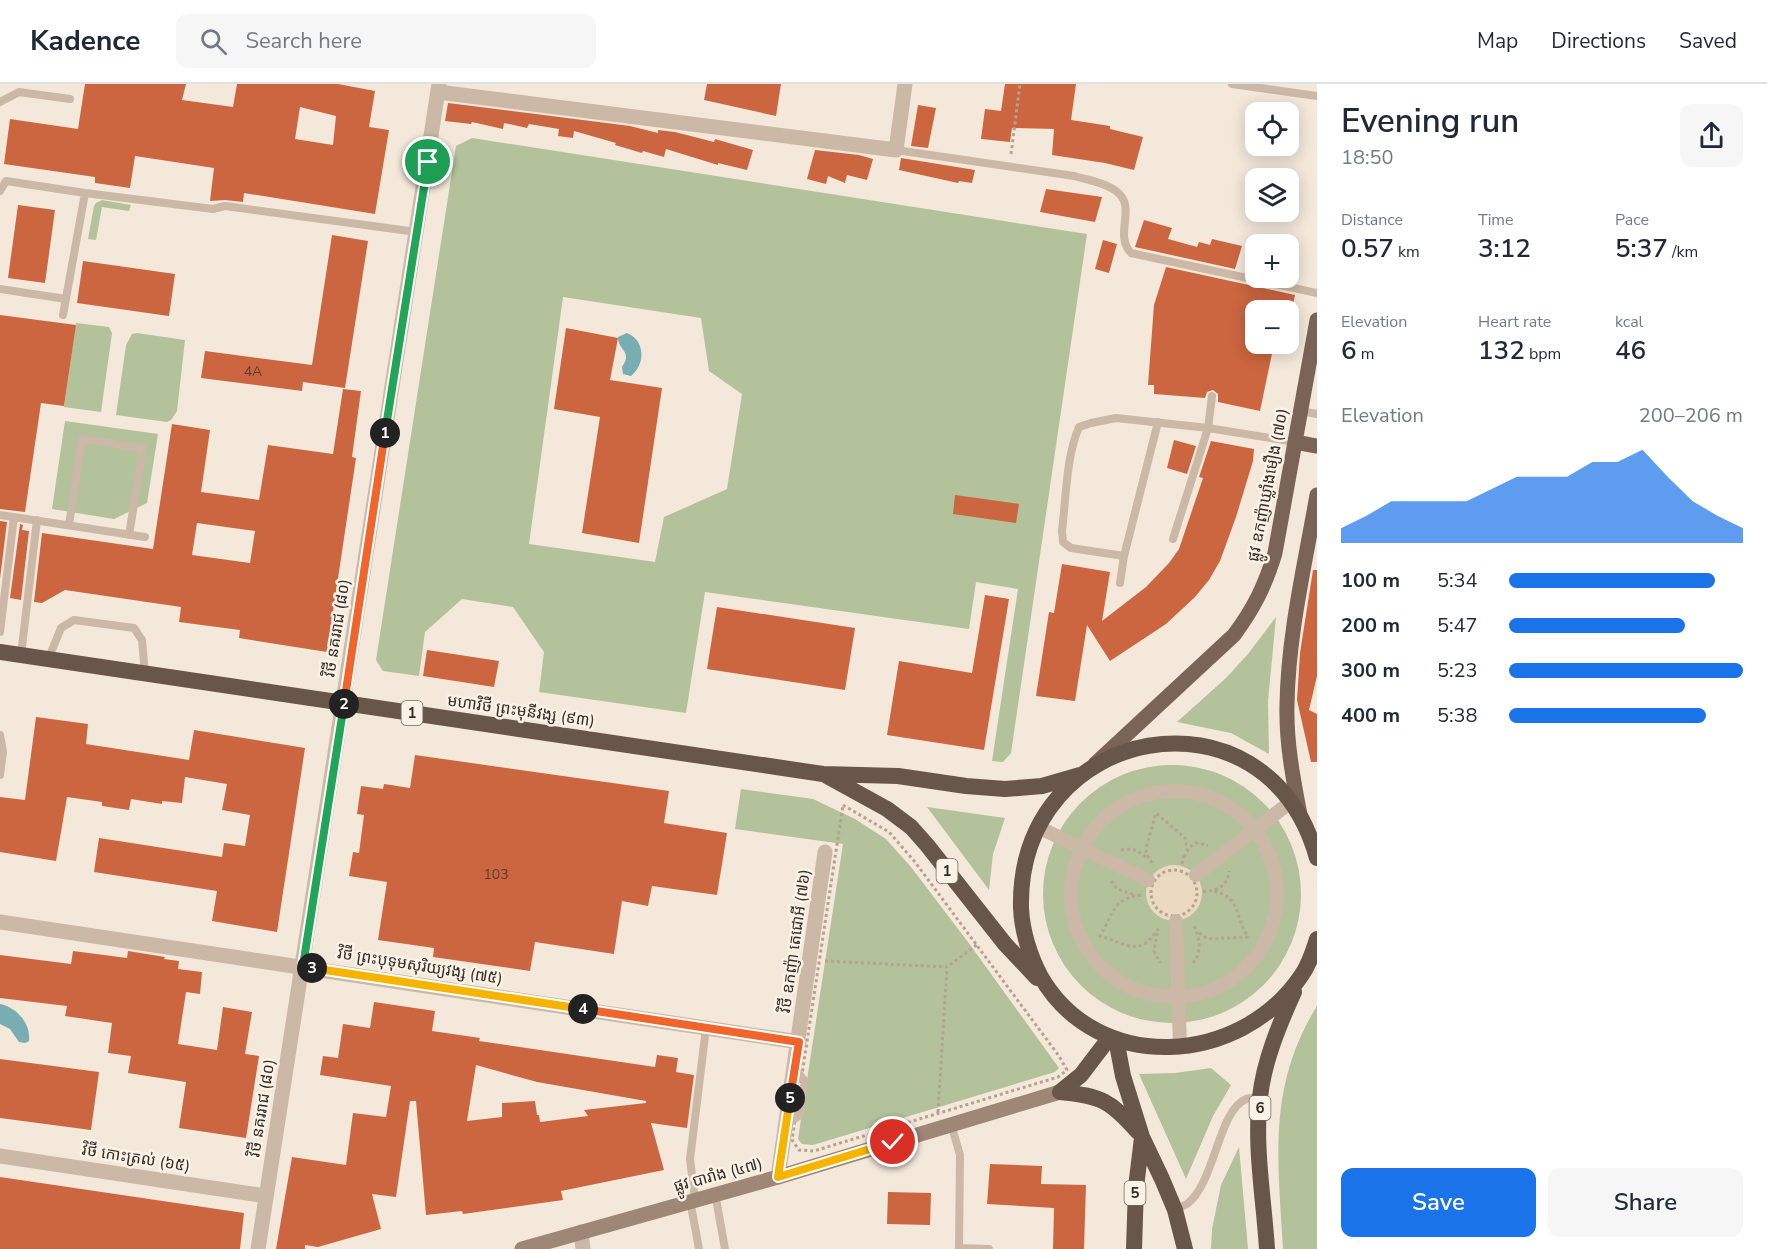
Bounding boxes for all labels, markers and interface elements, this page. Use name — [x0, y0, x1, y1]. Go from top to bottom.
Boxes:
search box — [176, 14, 596, 68]
text: Kadence — [30, 22, 140, 60]
icon: search — [197, 25, 230, 58]
text: Search here — [245, 26, 362, 56]
text: Map — [1477, 27, 1518, 55]
text: Directions — [1551, 27, 1646, 55]
text: Saved — [1679, 27, 1737, 55]
text: Evening run — [1341, 99, 1519, 144]
map controls — [1245, 102, 1299, 354]
button: locate — [1245, 102, 1299, 156]
button: share — [1680, 104, 1743, 167]
pin — [402, 136, 453, 187]
text: 18:50 — [1341, 144, 1394, 171]
icon: arrive — [411, 145, 444, 178]
button: layers — [1245, 168, 1299, 222]
text: Distance — [1341, 209, 1403, 231]
text: Time — [1478, 209, 1514, 231]
text: Pace — [1615, 209, 1649, 231]
text: 0.57 — [1341, 231, 1394, 266]
text: 3:12 — [1478, 231, 1531, 266]
text: 5:37 — [1615, 231, 1668, 266]
button: + — [1245, 234, 1299, 288]
text: km — [1394, 241, 1420, 263]
text: /km — [1668, 241, 1698, 263]
button: − — [1245, 300, 1299, 354]
text: Elevation — [1341, 311, 1407, 333]
text: Heart rate — [1478, 311, 1551, 333]
text: kcal — [1615, 311, 1643, 333]
text: 6 — [1341, 333, 1357, 368]
text: 132 — [1478, 333, 1525, 368]
text: 46 — [1615, 333, 1646, 368]
text: m — [1357, 343, 1374, 365]
text: bpm — [1525, 343, 1561, 365]
house number: 4A — [244, 362, 262, 381]
text: Elevation — [1341, 402, 1424, 429]
text: 200–206 m — [1639, 402, 1743, 429]
street label: ផ្លូវ ឧកញ៉ាឃ្លាំងមឿង (៧០) — [1242, 406, 1296, 564]
pin: 1 — [370, 418, 400, 448]
text: 1 — [380, 422, 390, 444]
text: 100 m — [1341, 567, 1400, 594]
text: 5:34 — [1437, 567, 1478, 594]
street label: វិថី នគររាជ (៨០) — [318, 577, 356, 679]
text: 200 m — [1341, 612, 1400, 639]
text: 5:47 — [1437, 612, 1478, 639]
text: 300 m — [1341, 657, 1400, 684]
text: 5:23 — [1437, 657, 1478, 684]
pin: 2 — [329, 689, 359, 719]
street label: មហាវិថី ព្រះមុនីវង្ស (៩៣) — [446, 689, 596, 732]
text: 2 — [339, 693, 349, 715]
road number: 1 — [402, 701, 422, 725]
text: 400 m — [1341, 702, 1400, 729]
text: 5:38 — [1437, 702, 1478, 729]
road number: 1 — [936, 859, 958, 883]
house number: 103 — [483, 865, 509, 884]
street label: វិថី ឧកញ៉ា តេជោអី (៧៦) — [773, 868, 816, 1015]
street label: វិថី ព្រះបុទុមសុរិយ្យវង្ស (៧៥) — [335, 941, 504, 990]
pin: 3 — [297, 953, 327, 983]
text: 3 — [307, 957, 317, 979]
pin: 4 — [568, 994, 598, 1024]
text: 4 — [578, 998, 588, 1020]
street label: វិថី នគររាជ (៨០) — [243, 1057, 281, 1159]
pin: 5 — [775, 1083, 805, 1113]
text: 5 — [785, 1087, 795, 1109]
road number: 6 — [1250, 1096, 1270, 1120]
pin — [867, 1116, 918, 1167]
icon: check — [876, 1125, 909, 1158]
street label: វិថី កោះត្រល់ (៦៥) — [80, 1138, 192, 1177]
street label: ផ្លូវ បារាំង (៤៧) — [671, 1153, 766, 1200]
button: Save — [1341, 1168, 1536, 1237]
button: Share — [1548, 1168, 1743, 1237]
road number: 5 — [1124, 1181, 1146, 1205]

